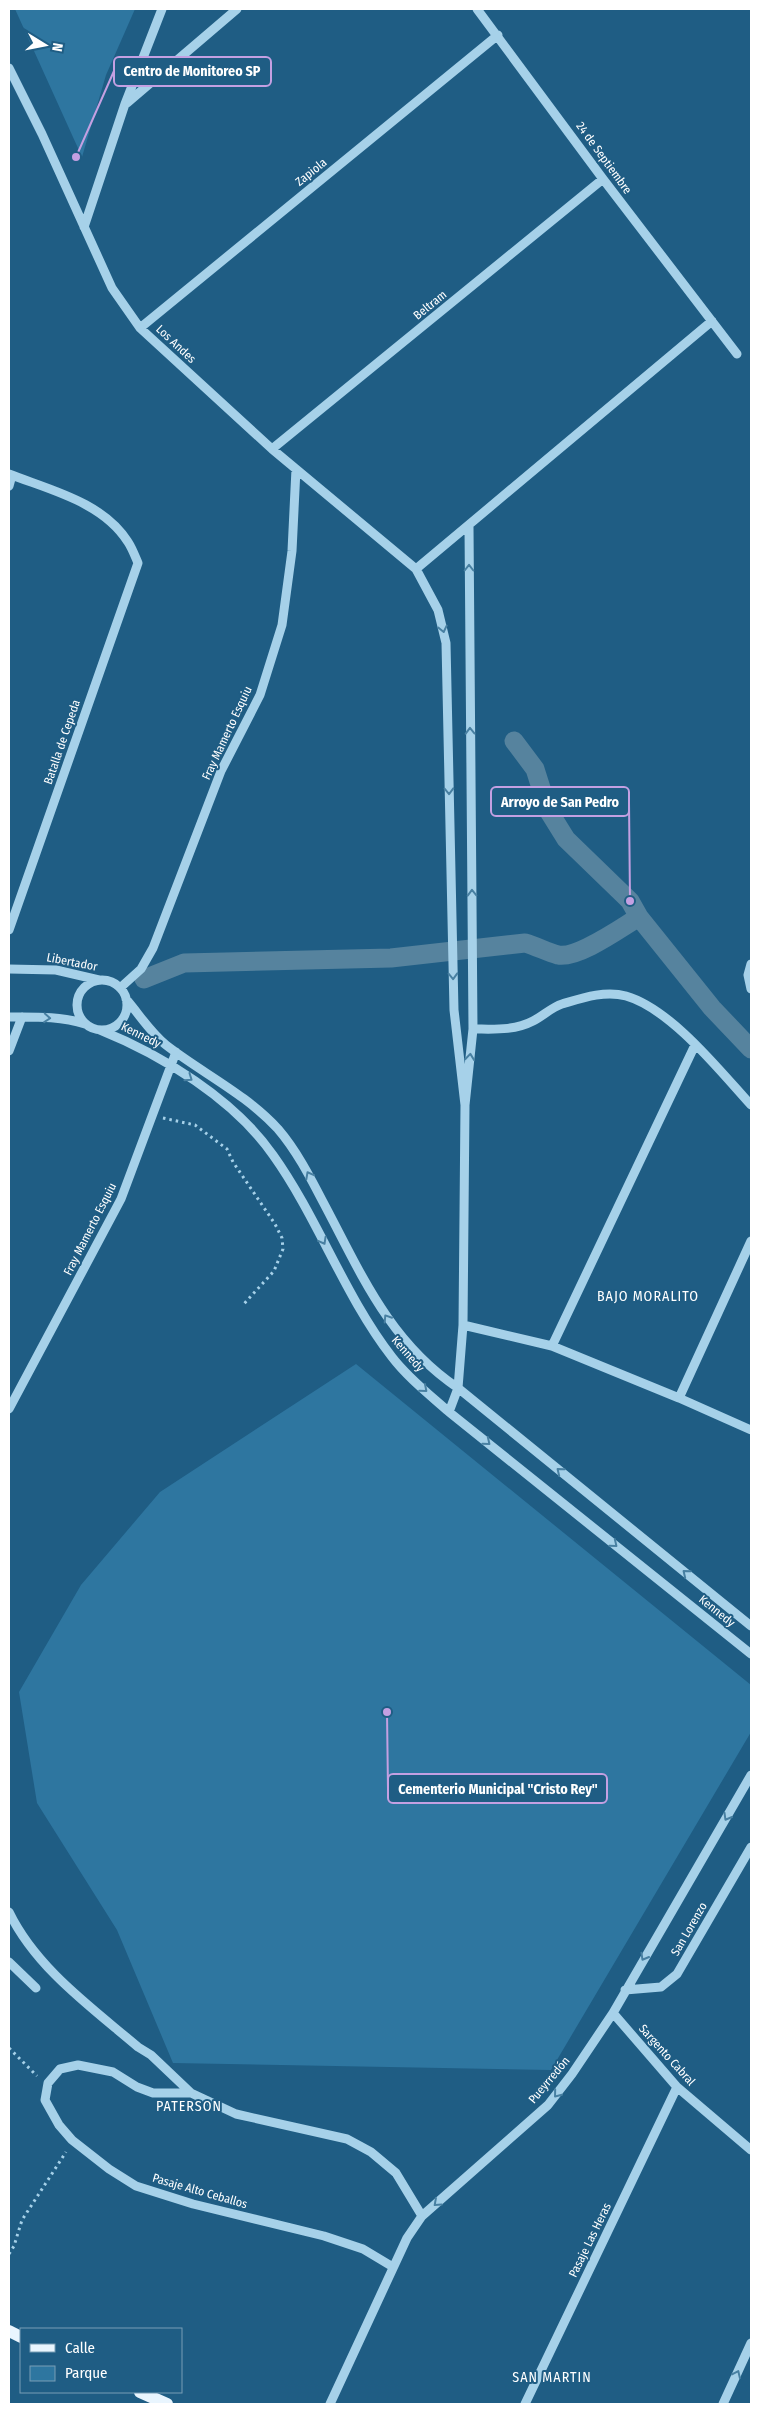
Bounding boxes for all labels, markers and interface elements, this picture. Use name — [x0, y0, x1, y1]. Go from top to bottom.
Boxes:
north arrow — [20, 20, 70, 70]
text: N — [48, 42, 66, 53]
callout: Centro de Monitoreo SP — [114, 57, 271, 86]
text: Centro de Monitoreo SP — [124, 63, 261, 80]
street label: 24 de Septiembre — [573, 119, 635, 197]
street label: Zapiola — [293, 155, 330, 189]
street label: Beltram — [411, 287, 449, 323]
street label: Los Andes — [153, 322, 199, 366]
one-way arrow — [464, 564, 474, 572]
one-way arrow — [437, 624, 448, 633]
street label: Fray Mamerto Esquiu — [199, 684, 255, 782]
street label: Batalla de Cepeda — [41, 698, 83, 786]
one-way arrow — [465, 727, 475, 734]
callout: Arroyo de San Pedro — [491, 787, 629, 816]
one-way arrow — [444, 788, 454, 795]
text: Arroyo de San Pedro — [500, 794, 620, 811]
one-way arrow — [467, 889, 477, 897]
street label: Libertador — [45, 950, 99, 974]
one-way arrow — [448, 972, 458, 980]
one-way arrow — [43, 1012, 51, 1023]
street label: Kennedy — [119, 1019, 164, 1051]
one-way arrow — [464, 1053, 475, 1061]
one-way arrow — [183, 1072, 192, 1081]
one-way arrow — [305, 1171, 315, 1180]
street label: Fray Mamerto Esquiu — [61, 1180, 119, 1278]
one-way arrow — [317, 1236, 327, 1245]
district label: BAJO MORALITO — [597, 1288, 699, 1305]
one-way arrow — [383, 1314, 393, 1323]
street label: Kennedy — [389, 1333, 428, 1375]
one-way arrow — [418, 1384, 427, 1393]
one-way arrow — [482, 1437, 491, 1446]
one-way arrow — [557, 1468, 566, 1476]
one-way arrow — [608, 1539, 617, 1547]
one-way arrow — [683, 1571, 692, 1579]
street label: Kennedy — [696, 1592, 738, 1630]
callout: Cementerio Municipal "Cristo Rey" — [388, 1774, 607, 1803]
text: Cementerio Municipal "Cristo Rey" — [398, 1781, 598, 1798]
one-way arrow — [723, 1811, 733, 1820]
street label: San Lorenzo — [668, 1900, 710, 1958]
one-way arrow — [641, 1952, 651, 1961]
street label: Sargento Cabral — [636, 2022, 698, 2088]
street label: Pueyrredón — [525, 2054, 573, 2106]
one-way arrow — [553, 2088, 562, 2097]
district label: PATERSON — [156, 2098, 222, 2115]
street label: Pasaje Alto Ceballos — [151, 2171, 249, 2211]
one-way arrow — [433, 2197, 442, 2206]
street label: Pasaje Las Heras — [566, 2201, 614, 2279]
legend — [20, 2328, 182, 2393]
text: Calle — [65, 2339, 95, 2357]
text: Parque — [65, 2364, 108, 2382]
district label: SAN MARTIN — [512, 2369, 592, 2386]
one-way arrow — [731, 2370, 742, 2379]

